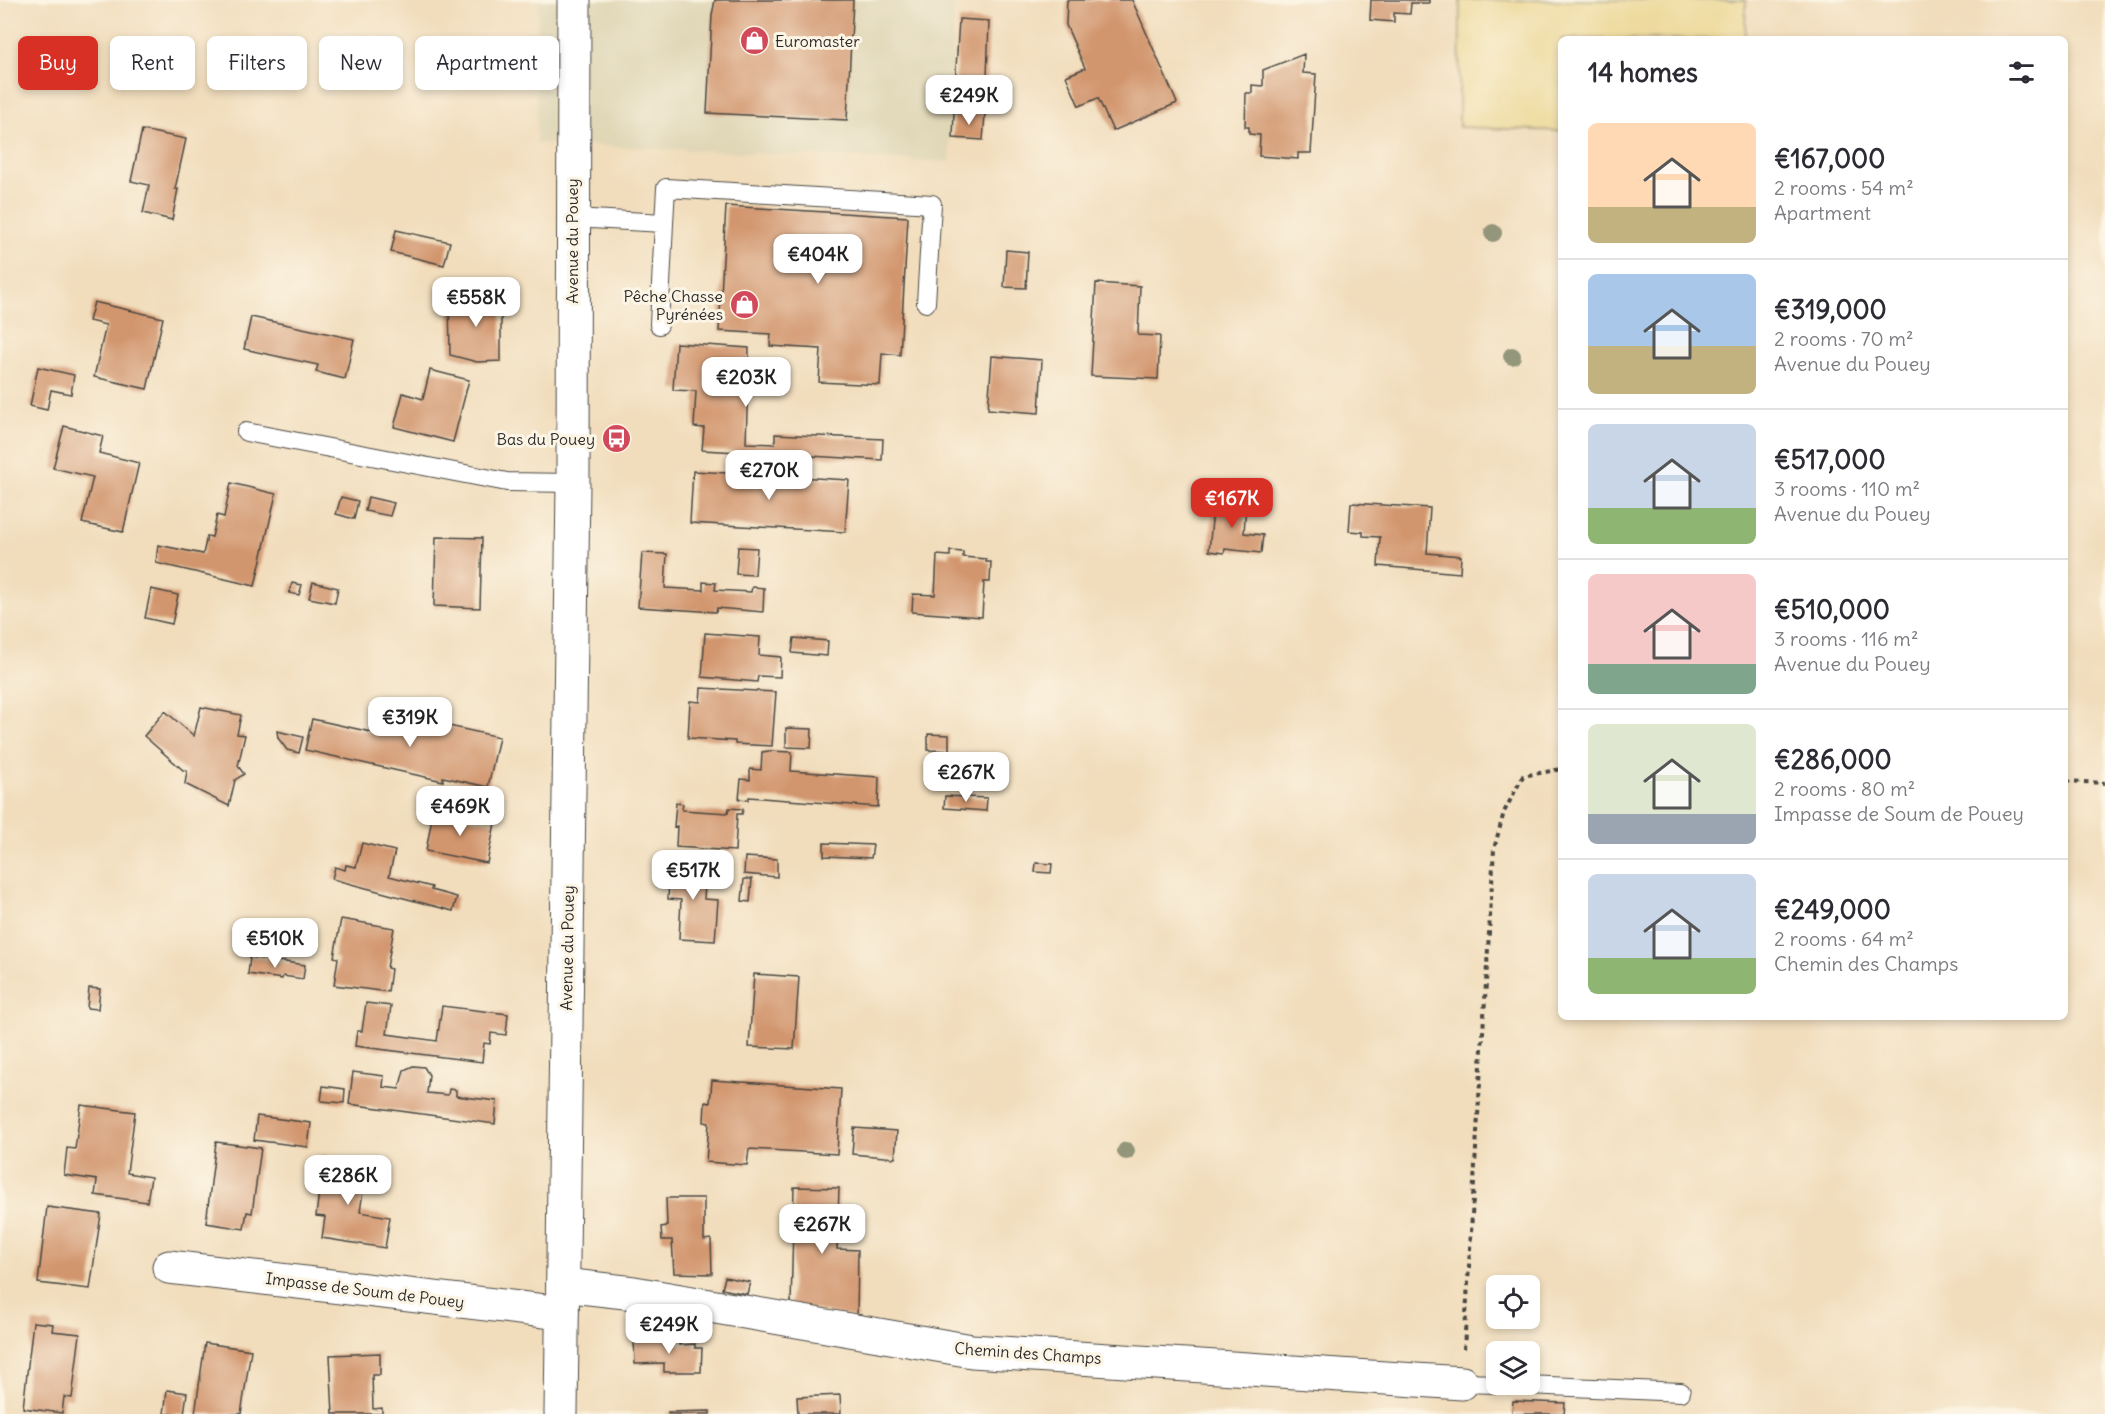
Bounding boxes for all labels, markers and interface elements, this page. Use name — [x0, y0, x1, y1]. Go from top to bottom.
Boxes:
shop icon: Euromaster — [738, 25, 770, 57]
place label: Euromaster — [775, 31, 860, 51]
chip: Buy — [18, 36, 98, 90]
chip: Rent — [110, 36, 195, 90]
chip: Filters — [207, 36, 307, 90]
chip: New — [319, 36, 403, 90]
chip: Apartment — [415, 36, 559, 90]
text: 14 homes — [1588, 56, 1698, 89]
icon: filters — [2005, 56, 2038, 89]
pin: €249K — [927, 75, 1011, 126]
text: €249K — [940, 82, 998, 107]
text: €167,000 — [1774, 142, 1885, 175]
icon: home — [1636, 147, 1708, 219]
text: 2 rooms · 54 m² — [1774, 175, 1914, 200]
street label: Avenue du Pouey — [562, 178, 582, 304]
text: Apartment — [1774, 200, 1871, 225]
pin: €404K — [776, 234, 860, 285]
text: €404K — [787, 241, 849, 266]
pin: €558K — [434, 277, 518, 328]
text: €558K — [446, 284, 506, 309]
place label: Pêche Chasse Pyrénées — [623, 286, 723, 324]
shop icon: Pêche Chasse Pyrénées — [728, 289, 760, 321]
text: €319,000 — [1774, 293, 1887, 326]
icon: home — [1636, 298, 1708, 370]
text: 2 rooms · 70 m² — [1774, 326, 1914, 351]
text: Avenue du Pouey — [1774, 351, 1931, 376]
pin: €203K — [704, 357, 788, 408]
text: €203K — [716, 364, 776, 389]
bus stop icon: Bas du Pouey — [600, 423, 632, 455]
place label: Bas du Pouey — [496, 429, 595, 449]
text: €517,000 — [1774, 443, 1886, 476]
icon: home — [1636, 448, 1708, 520]
pin: €270K — [727, 450, 811, 501]
text: €270K — [739, 457, 799, 482]
text: 3 rooms · 110 m² — [1774, 476, 1920, 501]
pin: €167K — [1190, 478, 1274, 529]
text: €167K — [1205, 485, 1259, 510]
text: Avenue du Pouey — [1774, 501, 1931, 526]
text: €510,000 — [1774, 593, 1890, 626]
icon: home — [1636, 598, 1708, 670]
text: 3 rooms · 116 m² — [1774, 626, 1918, 651]
text: Avenue du Pouey — [1774, 651, 1931, 676]
pin: €319K — [368, 697, 452, 748]
text: €319K — [382, 704, 438, 729]
text: €286,000 — [1774, 743, 1892, 776]
icon: home — [1636, 748, 1708, 820]
pin: €267K — [924, 752, 1008, 803]
text: €267K — [937, 759, 995, 784]
text: 2 rooms · 80 m² — [1774, 776, 1915, 801]
pin: €469K — [418, 786, 502, 837]
text: €469K — [430, 793, 490, 818]
text: Impasse de Soum de Pouey — [1774, 801, 2024, 826]
pin: €517K — [651, 850, 735, 901]
text: €517K — [666, 857, 720, 882]
street label: Avenue du Pouey — [556, 885, 578, 1011]
text: €249,000 — [1774, 893, 1891, 926]
icon: home — [1636, 898, 1708, 970]
pin: €510K — [233, 918, 317, 969]
text: €510K — [246, 925, 304, 950]
text: 2 rooms · 64 m² — [1774, 926, 1914, 951]
text: Chemin des Champs — [1774, 951, 1958, 976]
pin: €286K — [306, 1155, 390, 1206]
text: €286K — [318, 1162, 378, 1187]
pin: €267K — [780, 1204, 864, 1255]
text: €267K — [793, 1211, 851, 1236]
street label: Impasse de Soum de Pouey — [265, 1268, 465, 1312]
map controls — [1486, 1275, 1540, 1395]
button: locate — [1486, 1275, 1540, 1329]
pin: €249K — [627, 1304, 711, 1355]
text: €249K — [640, 1311, 698, 1336]
street label: Chemin des Champs — [954, 1338, 1102, 1368]
button: layers — [1486, 1341, 1540, 1395]

